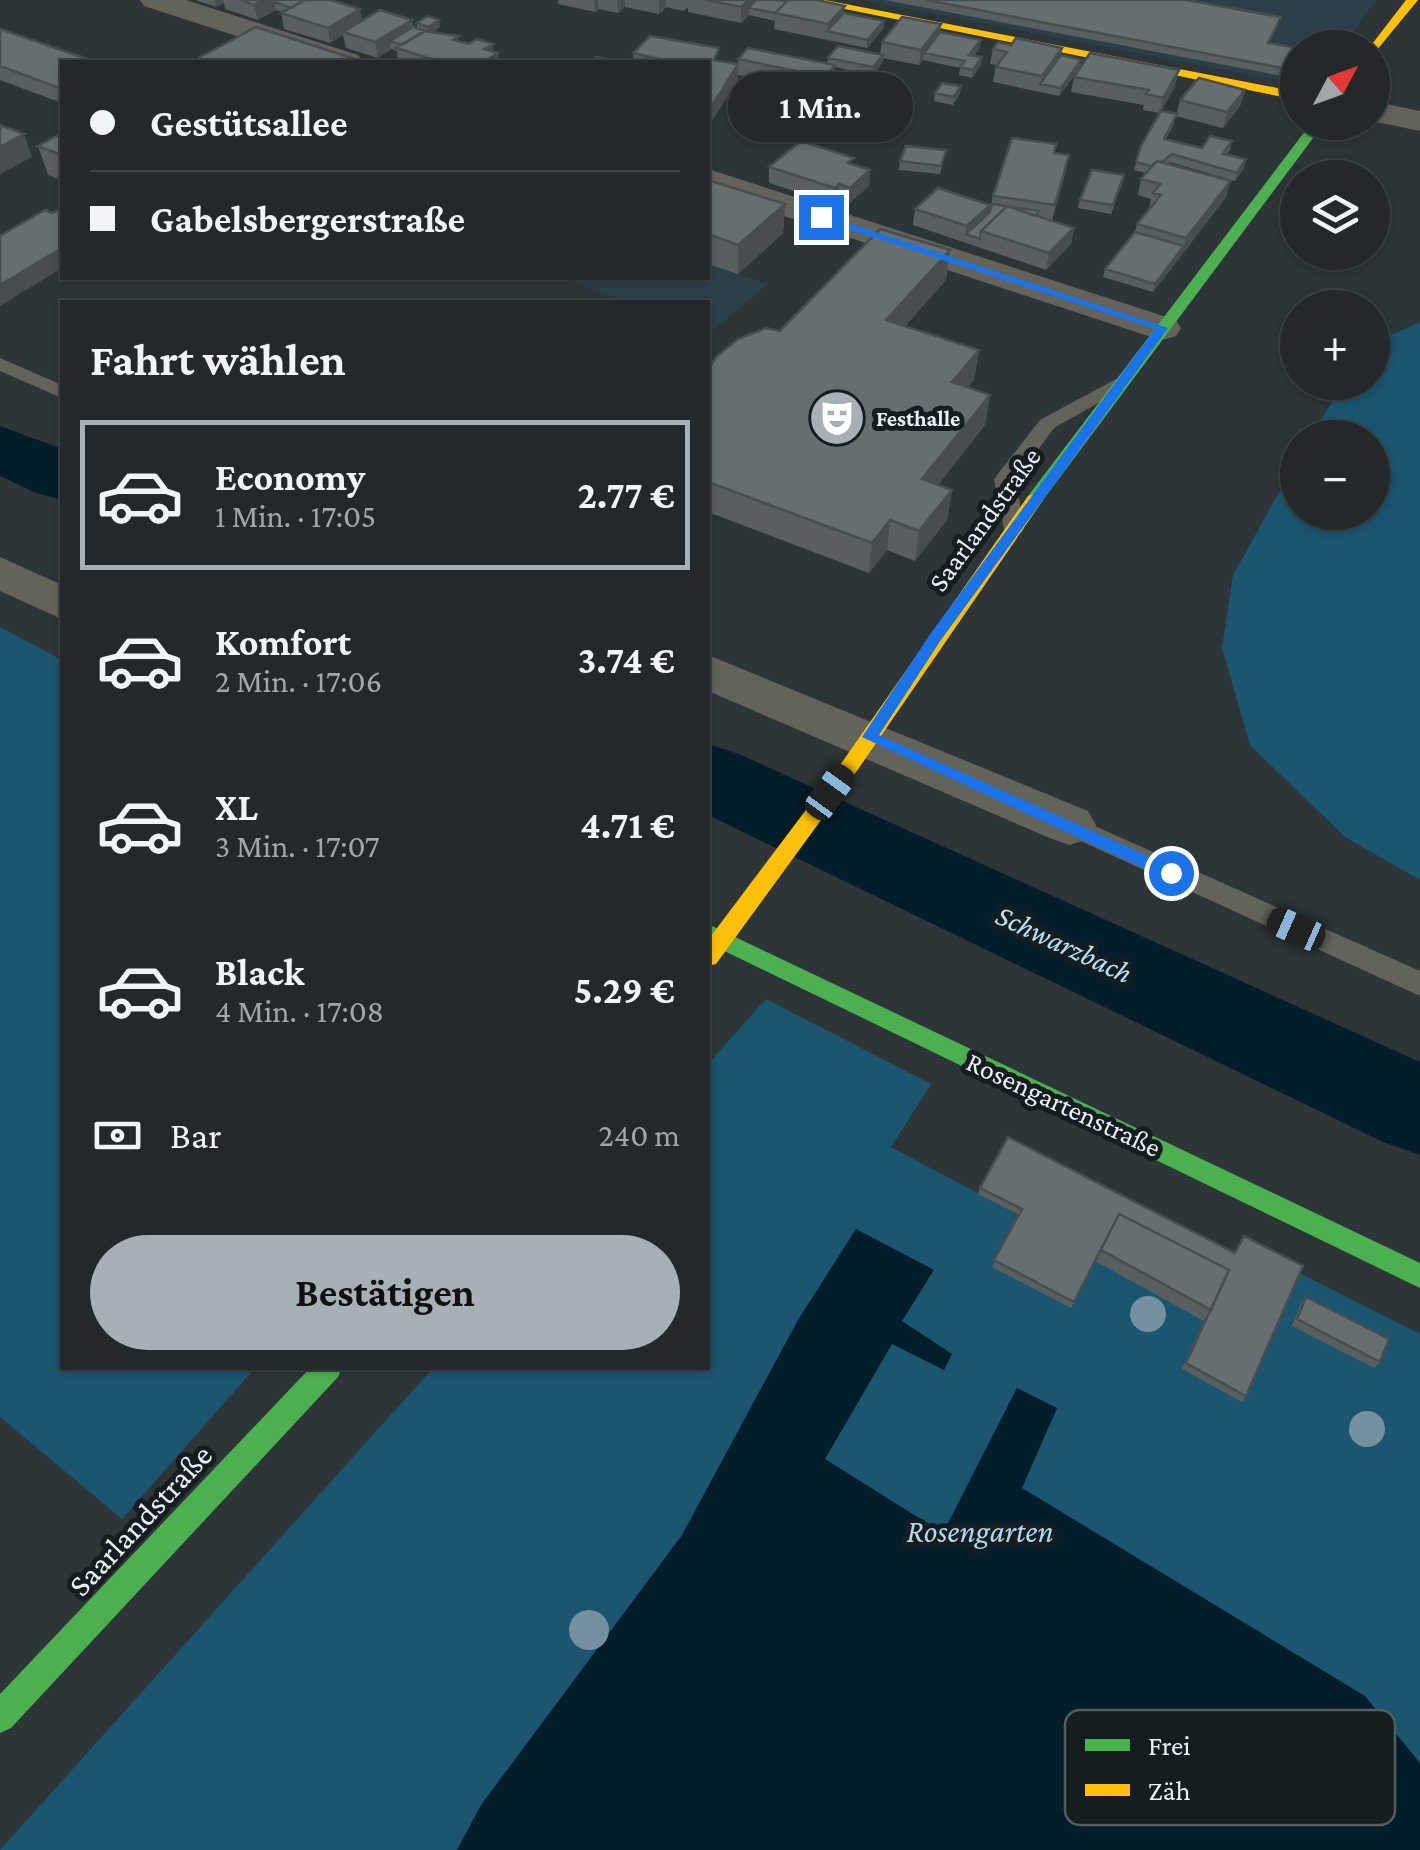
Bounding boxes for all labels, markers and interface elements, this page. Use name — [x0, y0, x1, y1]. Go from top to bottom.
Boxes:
north arrow — [1280, 30, 1390, 140]
map controls — [1280, 30, 1390, 530]
callout: 1 Min. — [728, 72, 914, 142]
text: 1 Min. — [779, 89, 862, 125]
text: Gestütsallee — [150, 102, 348, 144]
button: layers — [1280, 160, 1390, 270]
route end — [799, 195, 844, 240]
text: Gabelsbergerstraße — [150, 198, 465, 240]
button: + — [1280, 290, 1390, 400]
text: Fahrt wählen — [90, 335, 346, 385]
theatre icon: Festhalle — [807, 388, 867, 448]
place label: Festhalle — [876, 406, 960, 431]
button: − — [1280, 420, 1390, 530]
street label: Saarlandstraße — [922, 442, 1047, 597]
icon: car — [95, 450, 185, 540]
text: Economy — [215, 456, 365, 498]
text: 2.77 € — [577, 474, 675, 516]
text: 1 Min. · 17:05 — [215, 498, 376, 534]
icon: car — [95, 615, 185, 705]
text: Komfort — [215, 621, 351, 663]
text: 3.74 € — [578, 639, 675, 681]
text: 2 Min. · 17:06 — [215, 663, 382, 699]
car — [800, 759, 860, 825]
icon: car — [95, 780, 185, 870]
text: XL — [215, 786, 258, 828]
text: 4.71 € — [580, 804, 675, 846]
text: 3 Min. · 17:07 — [215, 828, 380, 864]
route start — [1149, 851, 1194, 896]
water label: Schwarzbach — [991, 898, 1137, 989]
car — [1262, 903, 1330, 955]
icon: car — [95, 945, 185, 1035]
text: Black — [215, 951, 304, 993]
text: 5.29 € — [574, 969, 675, 1011]
text: 4 Min. · 17:08 — [215, 993, 384, 1029]
street label: Rosengartenstraße — [962, 1046, 1166, 1163]
icon: cash — [90, 1108, 145, 1163]
text: Bar — [170, 1114, 222, 1156]
text: 240 m — [599, 1117, 680, 1153]
button: Bestätigen — [90, 1235, 680, 1350]
street label: Saarlandstraße — [61, 1437, 219, 1603]
park label: Rosengarten — [906, 1513, 1054, 1549]
legend — [1065, 1710, 1395, 1825]
text: Frei — [1148, 1730, 1191, 1761]
text: Zäh — [1148, 1775, 1191, 1806]

